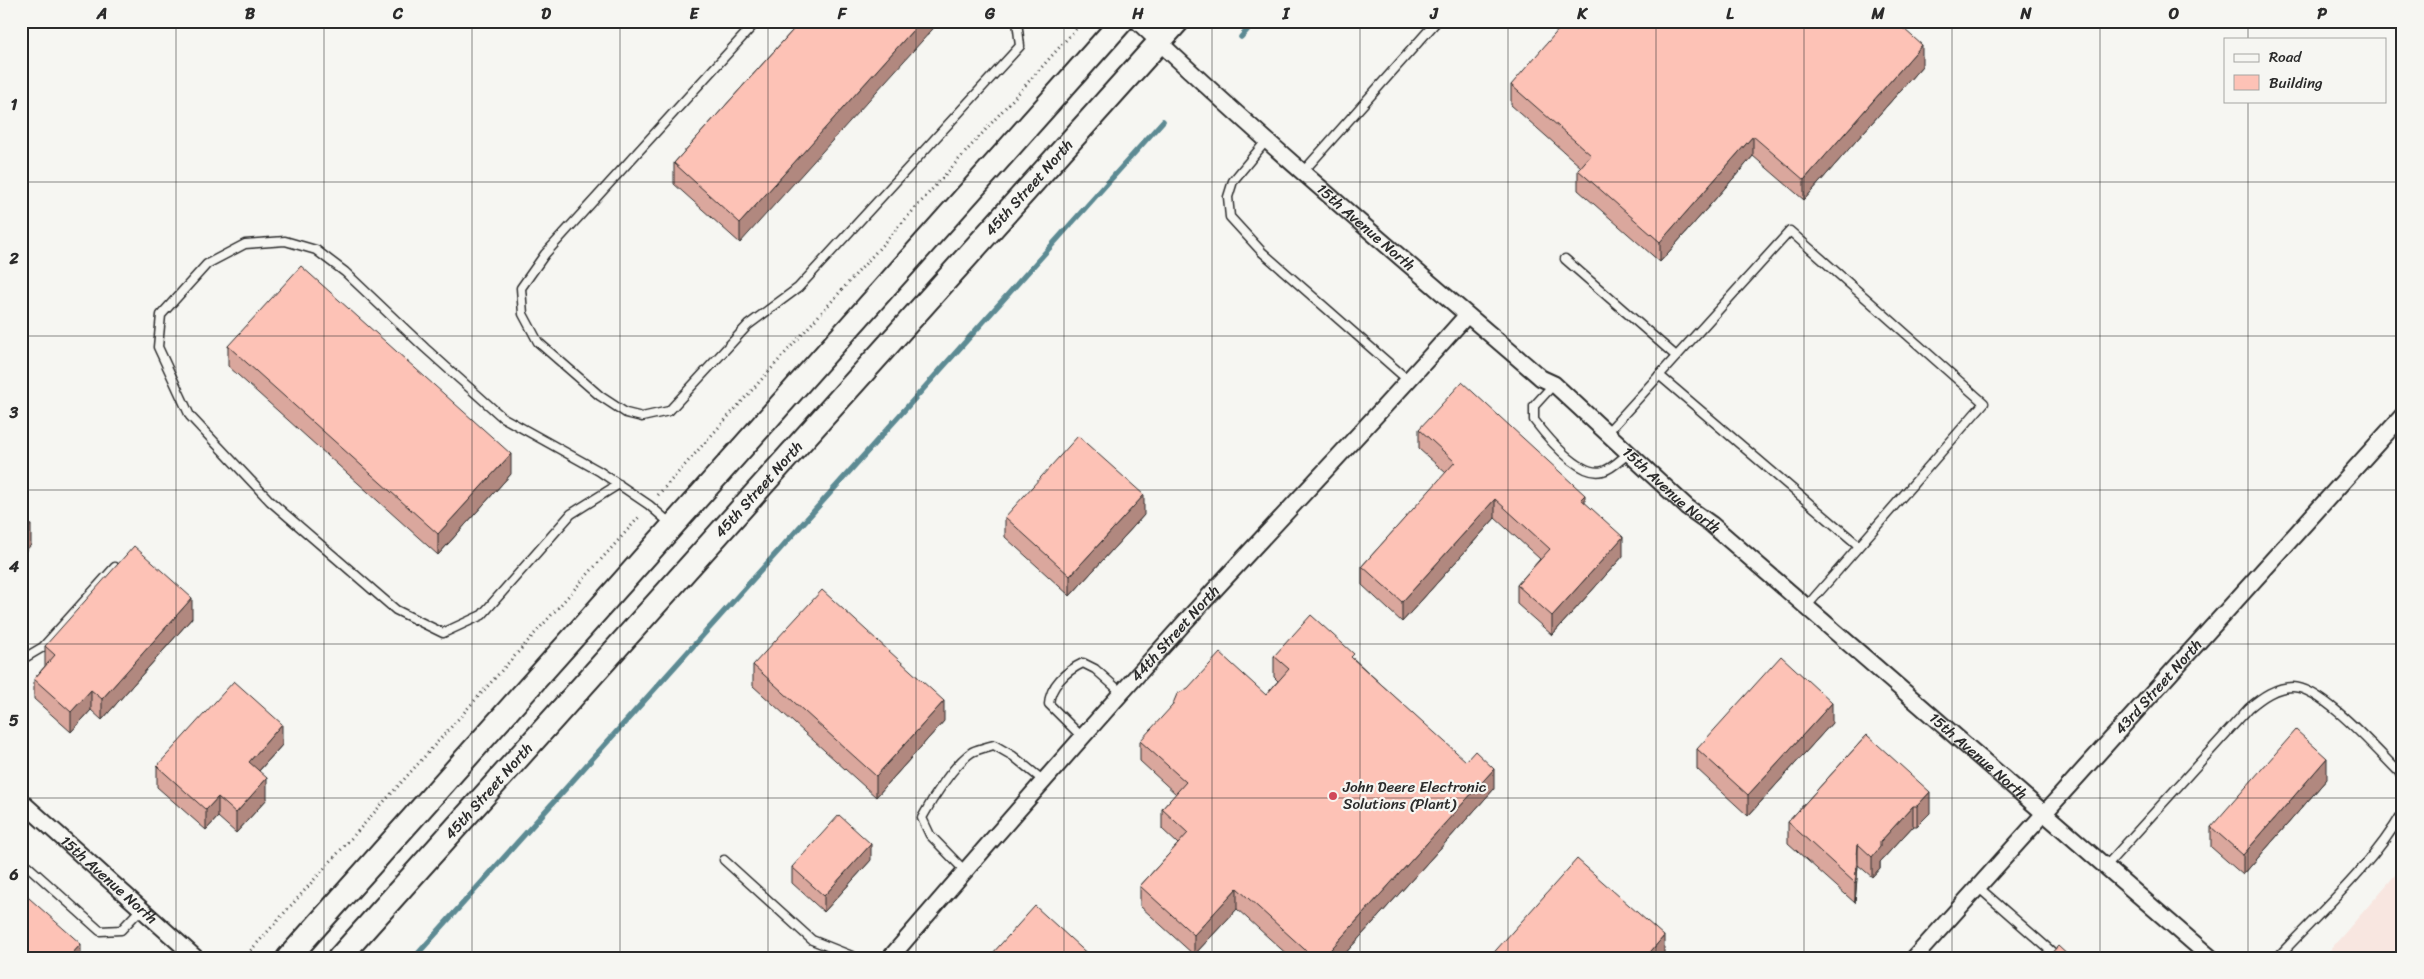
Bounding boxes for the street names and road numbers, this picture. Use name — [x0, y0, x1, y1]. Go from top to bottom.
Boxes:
street label: 45th Street North — [978, 133, 1080, 242]
street label: 15th Avenue North — [1310, 177, 1421, 278]
street label: 45th Street North — [708, 435, 809, 544]
street label: 15th Avenue North — [1616, 440, 1727, 540]
street label: 44th Street North — [1124, 579, 1226, 688]
street label: 43rd Street North — [2108, 633, 2209, 741]
street label: 15th Avenue North — [1923, 706, 2034, 807]
street label: 45th Street North — [438, 737, 539, 846]
street label: 15th Avenue North — [54, 829, 164, 931]

